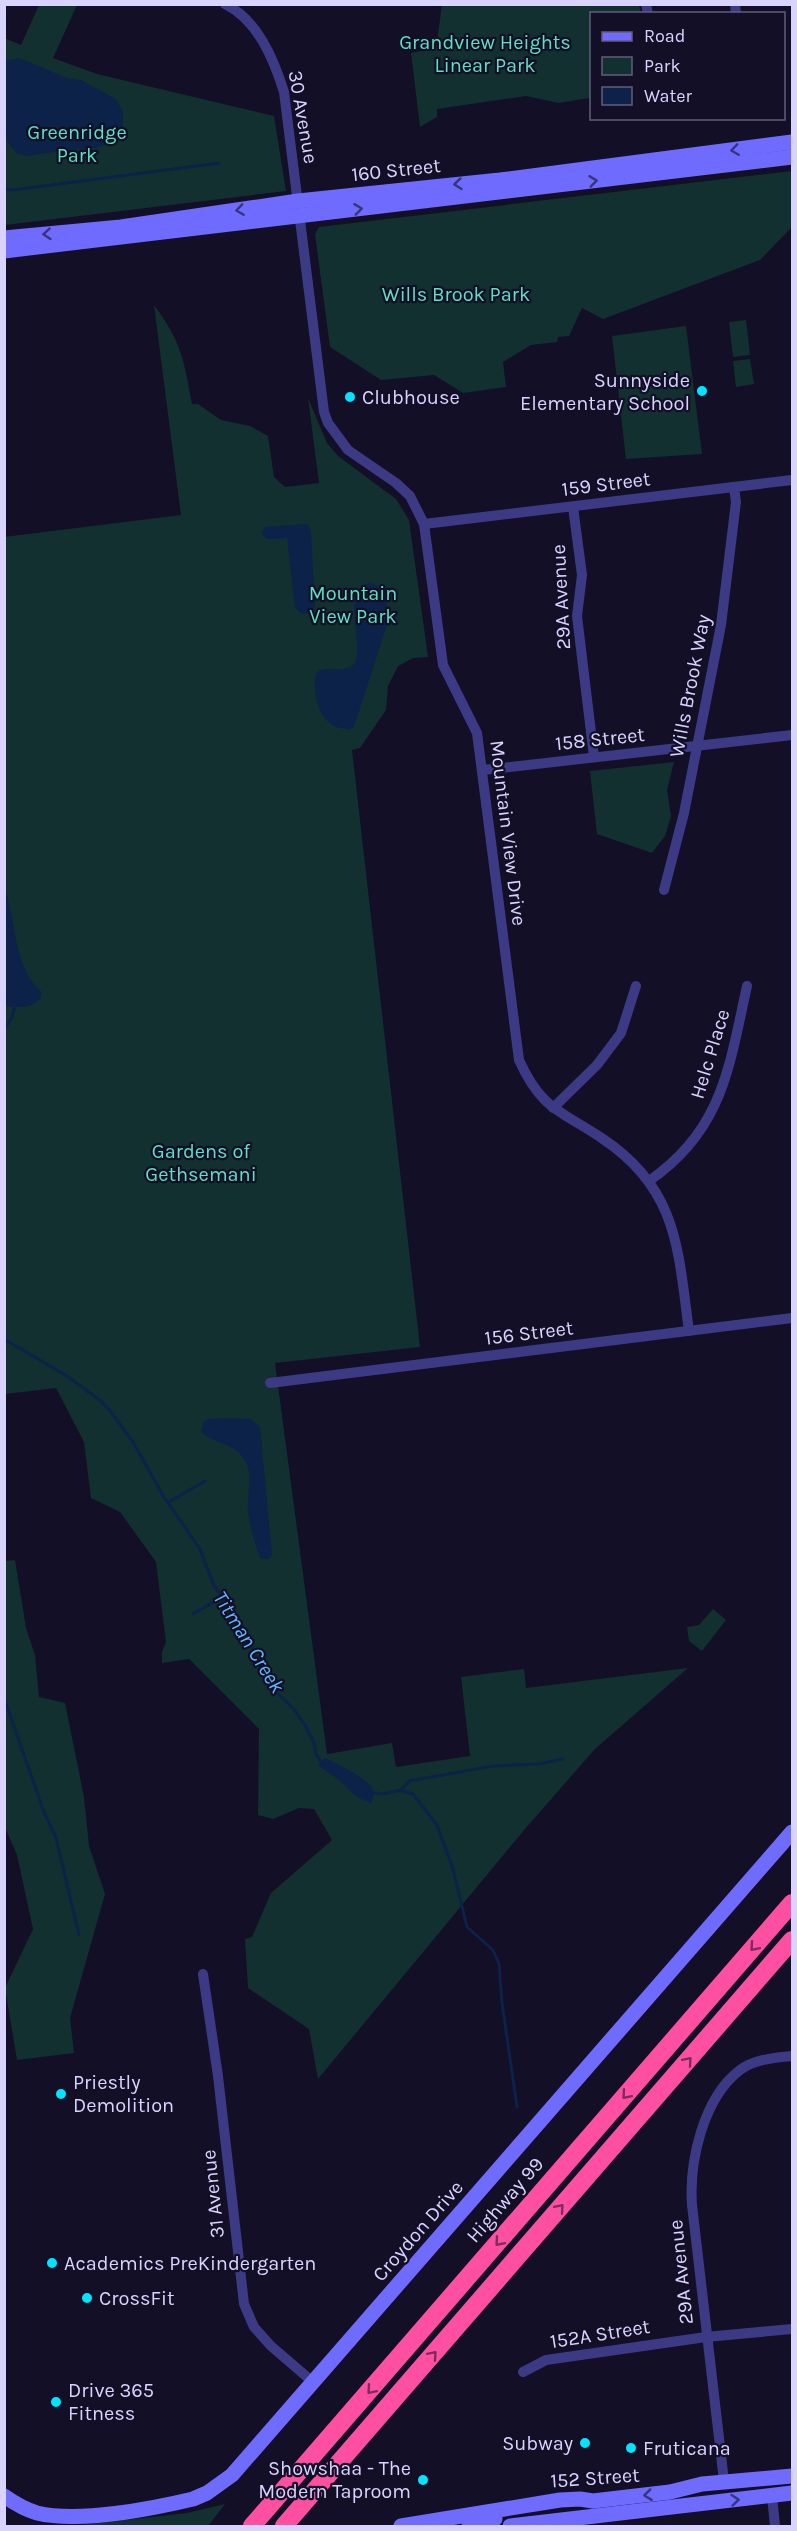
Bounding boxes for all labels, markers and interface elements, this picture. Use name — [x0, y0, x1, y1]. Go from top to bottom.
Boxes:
legend — [590, 12, 785, 120]
text: Road — [644, 25, 685, 47]
park label: Grandview Heights Linear Park — [399, 31, 571, 77]
text: Park — [644, 55, 681, 77]
street label: 30 Avenue — [283, 69, 323, 165]
text: Water — [644, 85, 692, 107]
park label: Greenridge Park — [27, 121, 127, 167]
one-way arrow — [730, 143, 739, 155]
street label: 160 Street — [350, 154, 442, 186]
one-way arrow — [589, 175, 598, 188]
one-way arrow — [453, 177, 462, 190]
one-way arrow — [235, 203, 245, 215]
one-way arrow — [353, 203, 363, 216]
one-way arrow — [42, 227, 51, 240]
park label: Wills Brook Park — [382, 283, 530, 306]
place label: Sunnyside Elementary School — [520, 369, 690, 415]
marker: Sunnyside Elementary School — [695, 384, 709, 398]
place label: Clubhouse — [362, 386, 460, 409]
marker: Clubhouse — [343, 390, 357, 404]
street label: 159 Street — [560, 467, 652, 501]
street label: 29A Avenue — [547, 544, 575, 650]
park label: Mountain View Park — [309, 582, 397, 628]
street label: Wills Brook Way — [665, 612, 715, 760]
street label: 158 Street — [554, 723, 646, 755]
street label: Mountain View Drive — [485, 739, 531, 927]
street label: Helc Place — [685, 1006, 735, 1102]
park label: Gardens of Gethsemani — [145, 1140, 257, 1186]
street label: 156 Street — [483, 1316, 575, 1350]
water label: Titman Creek — [208, 1587, 290, 1698]
one-way arrow — [750, 1940, 761, 1951]
one-way arrow — [681, 2057, 692, 2068]
place label: Priestly Demolition — [73, 2071, 174, 2117]
marker: Priestly Demolition — [54, 2087, 68, 2101]
one-way arrow — [623, 2088, 634, 2099]
street label: 31 Avenue — [197, 2149, 229, 2239]
street label: Highway 99 — [462, 2153, 548, 2247]
street label: Croydon Drive — [368, 2176, 468, 2286]
one-way arrow — [553, 2204, 564, 2215]
street label: 29A Avenue — [664, 2218, 698, 2326]
one-way arrow — [495, 2235, 506, 2246]
place label: Academics PreKindergarten — [64, 2252, 316, 2275]
marker: Academics PreKindergarten — [45, 2256, 59, 2270]
place label: CrossFit — [99, 2287, 175, 2310]
marker: CrossFit — [80, 2291, 94, 2305]
street label: 152A Street — [549, 2315, 652, 2353]
one-way arrow — [425, 2351, 436, 2362]
place label: Drive 365 Fitness — [68, 2379, 154, 2425]
one-way arrow — [367, 2383, 378, 2393]
marker: Drive 365 Fitness — [49, 2395, 63, 2409]
place label: Subway — [502, 2432, 573, 2455]
marker: Subway — [578, 2436, 592, 2450]
place label: Fruticana — [643, 2437, 731, 2460]
marker: Fruticana — [624, 2441, 638, 2455]
place label: Showshaa - The Modern Taproom — [258, 2457, 411, 2503]
street label: 152 Street — [550, 2463, 641, 2493]
marker: Showshaa - The Modern Taproom — [416, 2473, 430, 2487]
one-way arrow — [643, 2488, 652, 2501]
one-way arrow — [730, 2494, 739, 2507]

